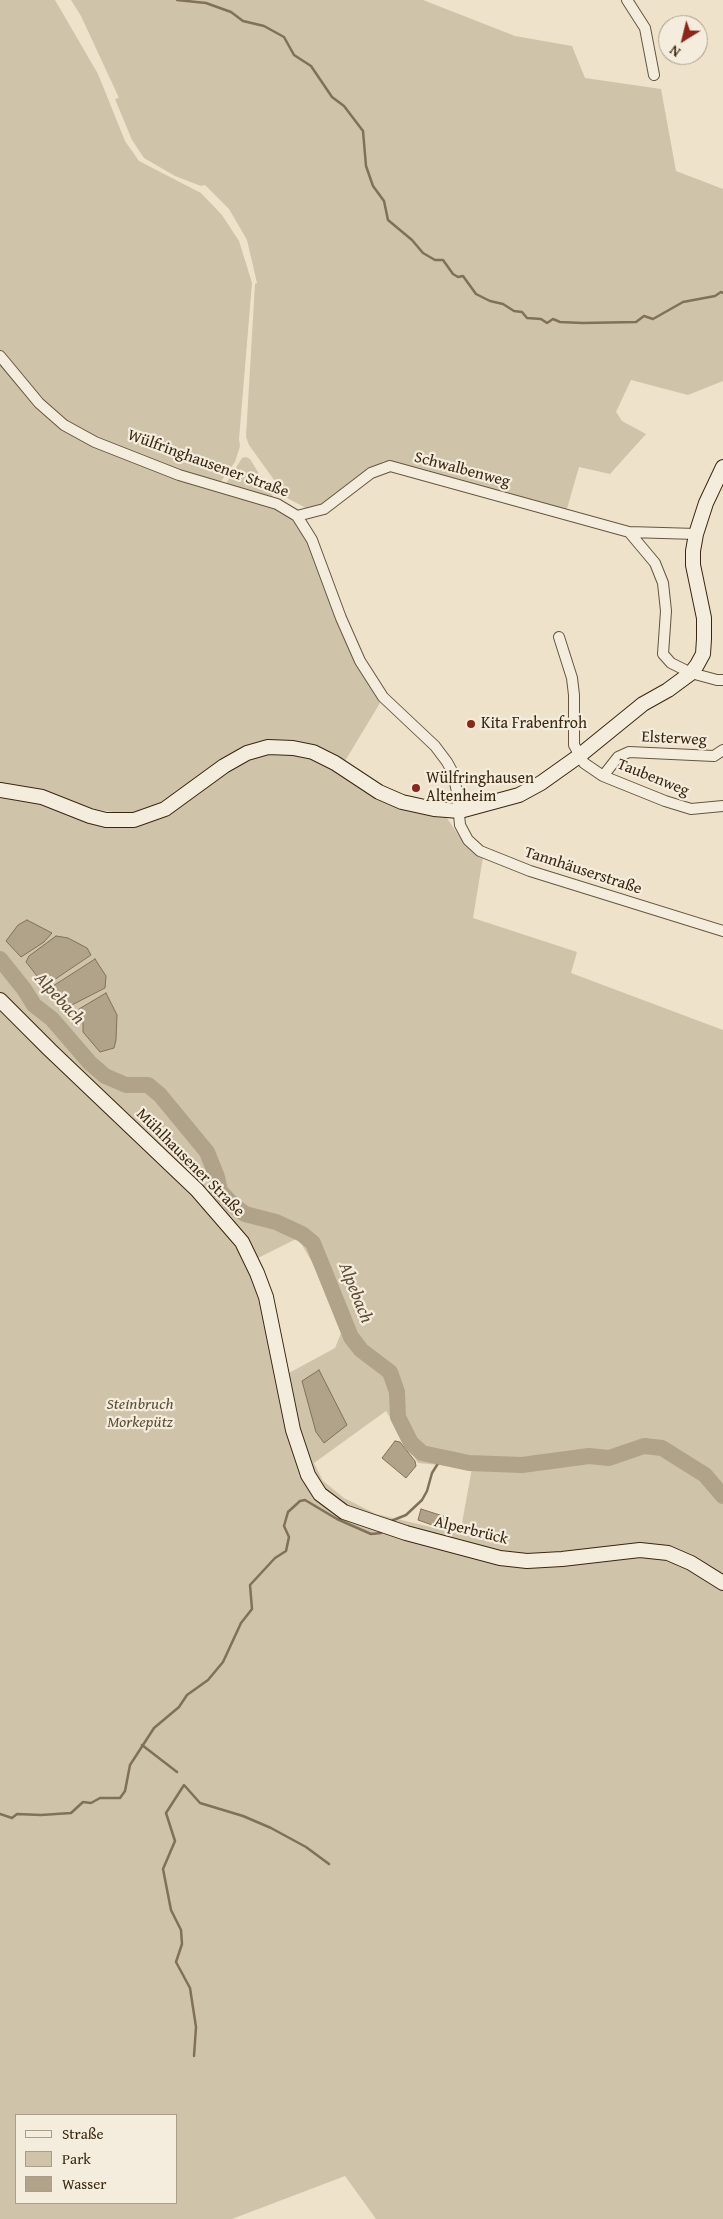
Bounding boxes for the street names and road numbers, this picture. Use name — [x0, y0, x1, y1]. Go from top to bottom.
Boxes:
street label: Wülfringhausener Straße — [125, 426, 291, 502]
street label: Schwalbenweg — [412, 448, 512, 492]
street label: Elsterweg — [641, 728, 707, 750]
street label: Taubenweg — [614, 755, 692, 801]
street label: Tannhäuserstraße — [522, 843, 644, 899]
street label: Mühlhausener Straße — [132, 1105, 248, 1221]
street label: Alperbrück — [432, 1513, 510, 1549]

